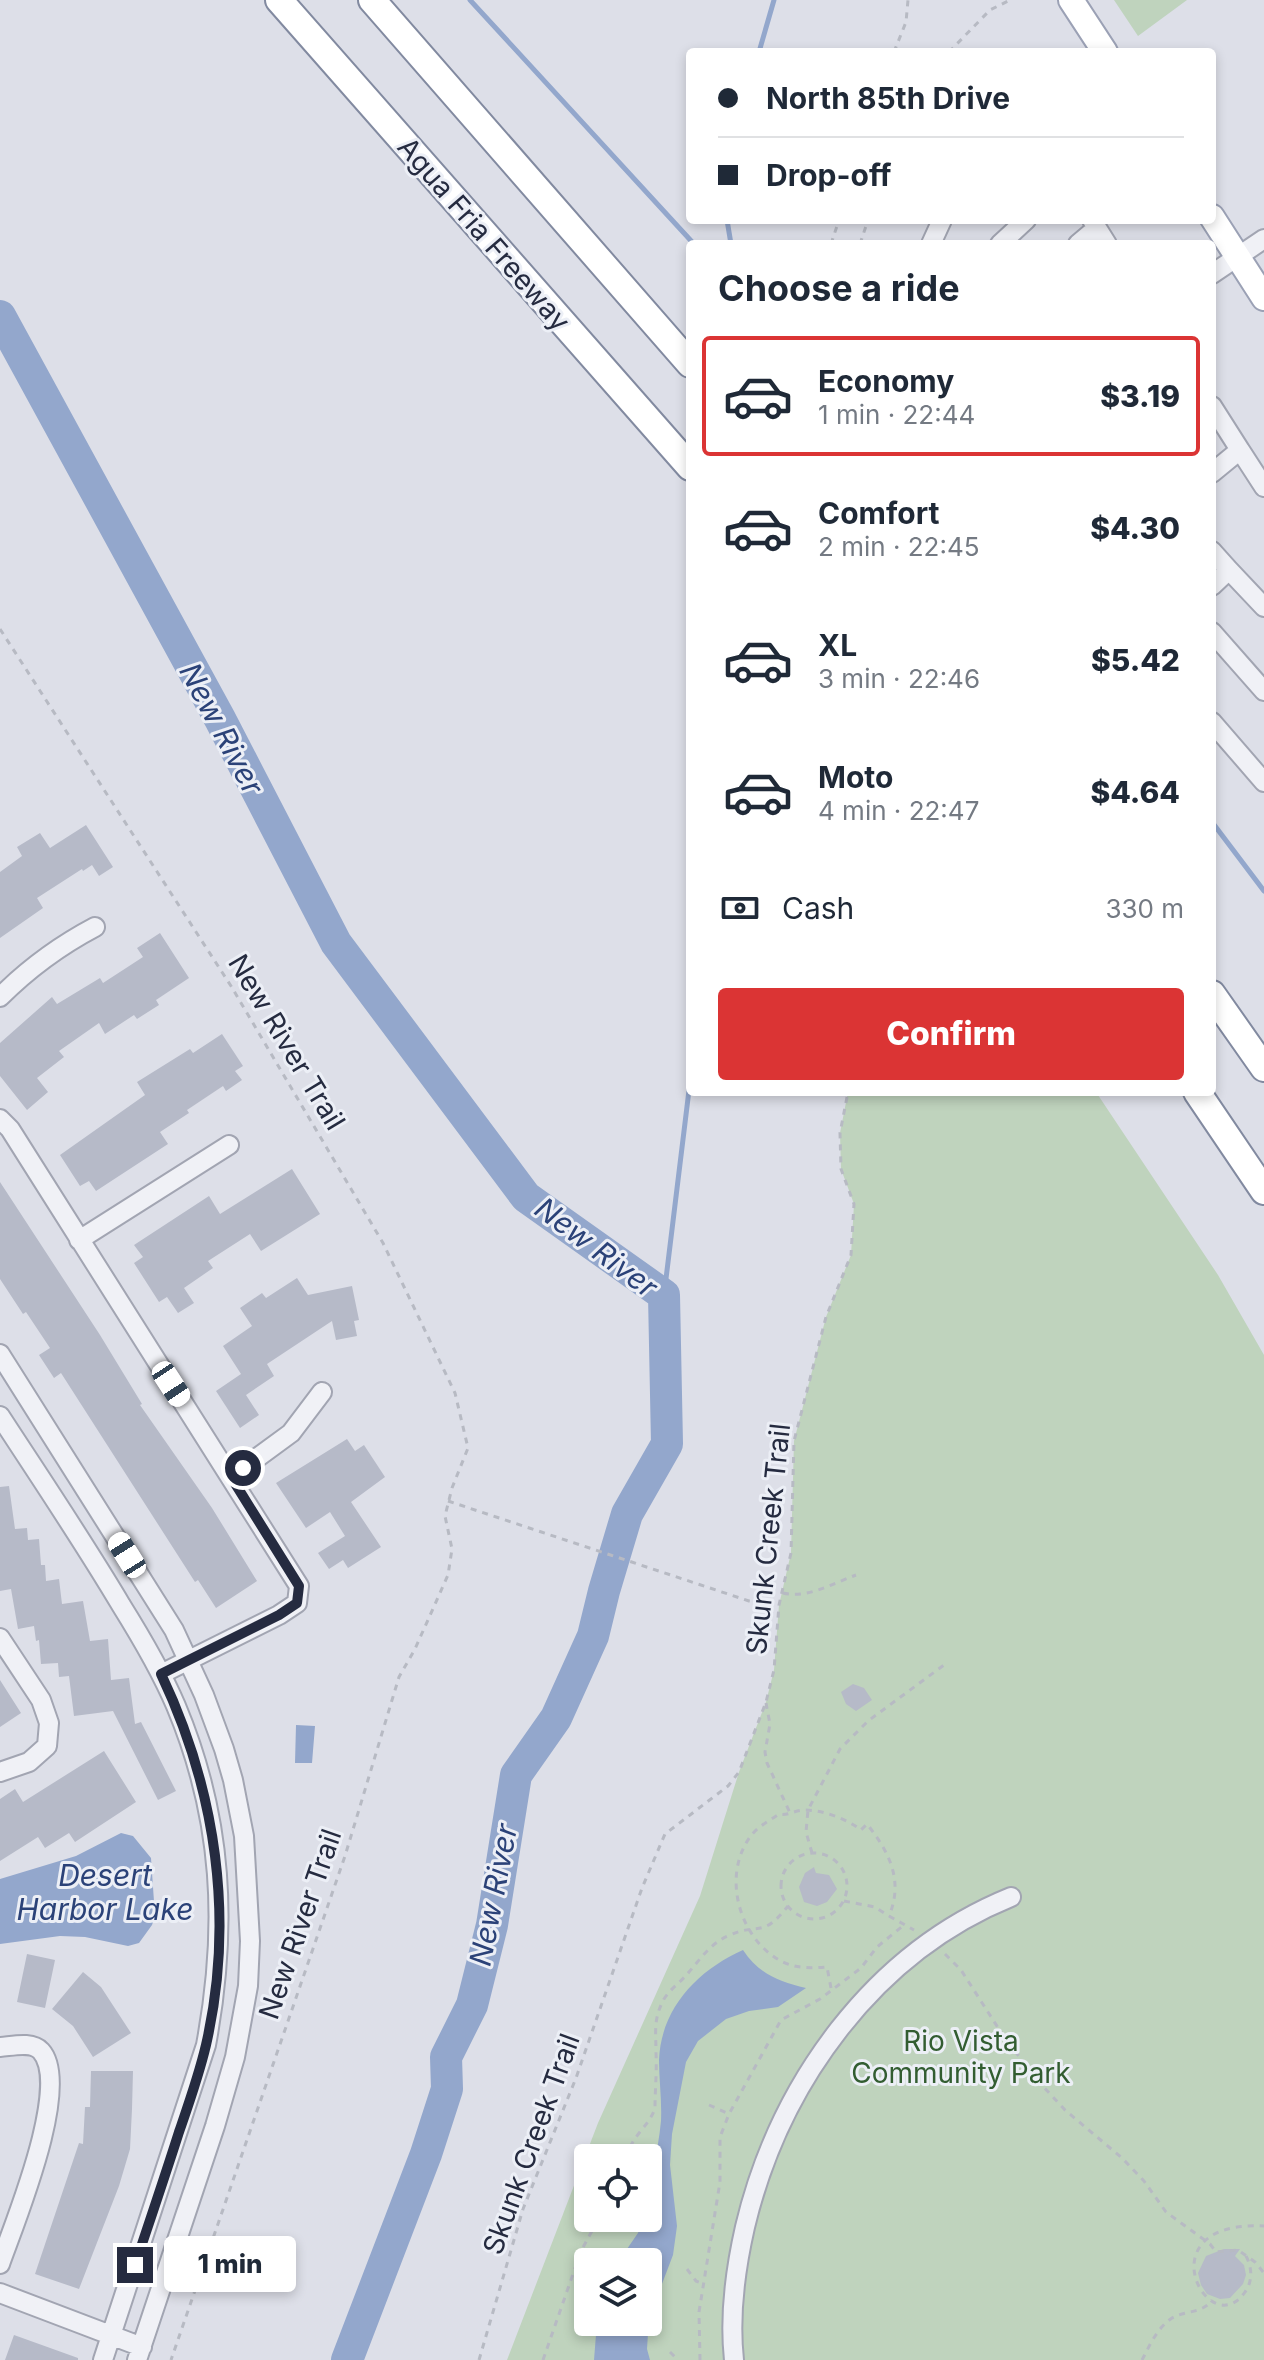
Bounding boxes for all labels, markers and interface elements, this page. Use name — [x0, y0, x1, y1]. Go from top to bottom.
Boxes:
text: North 85th Drive — [766, 80, 1010, 116]
street label: Agua Fria Freeway — [391, 130, 577, 338]
text: Drop-off — [766, 157, 892, 193]
text: Choose a ride — [718, 266, 960, 310]
icon: car — [722, 360, 794, 432]
text: Economy — [818, 363, 954, 399]
text: $3.19 — [1100, 378, 1180, 414]
text: 1 min · 22:44 — [818, 399, 975, 430]
icon: car — [722, 492, 794, 564]
text: Comfort — [818, 495, 939, 531]
text: $4.30 — [1090, 510, 1180, 546]
text: 2 min · 22:45 — [818, 531, 980, 562]
icon: car — [722, 624, 794, 696]
text: XL — [818, 627, 857, 663]
text: $5.42 — [1091, 642, 1180, 678]
water label: New River — [172, 657, 272, 801]
text: 3 min · 22:46 — [818, 663, 980, 694]
icon: car — [722, 756, 794, 828]
text: Moto — [818, 759, 893, 795]
text: $4.64 — [1090, 774, 1180, 810]
text: 4 min · 22:47 — [818, 795, 979, 826]
icon: cash — [718, 886, 762, 930]
text: Cash — [782, 890, 854, 926]
text: 330 m — [1105, 893, 1184, 924]
street label: New River Trail — [221, 948, 353, 1136]
button: Confirm — [718, 988, 1184, 1080]
water label: New River — [528, 1190, 665, 1305]
car — [148, 1357, 194, 1411]
street label: Skunk Creek Trail — [739, 1422, 797, 1656]
route start — [225, 1450, 261, 1486]
car — [104, 1528, 150, 1582]
water label: New River — [462, 1820, 525, 1969]
street label: New River Trail — [252, 1825, 348, 2023]
water label: Desert Harbor Lake — [16, 1857, 194, 1927]
park label: Rio Vista Community Park — [851, 2024, 1071, 2090]
street label: Skunk Creek Trail — [475, 2029, 587, 2259]
map controls — [574, 2144, 662, 2336]
button: locate — [574, 2144, 662, 2232]
callout: 1 min — [163, 2237, 295, 2293]
route end — [117, 2247, 153, 2283]
text: 1 min — [197, 2248, 263, 2279]
button: layers — [574, 2248, 662, 2336]

